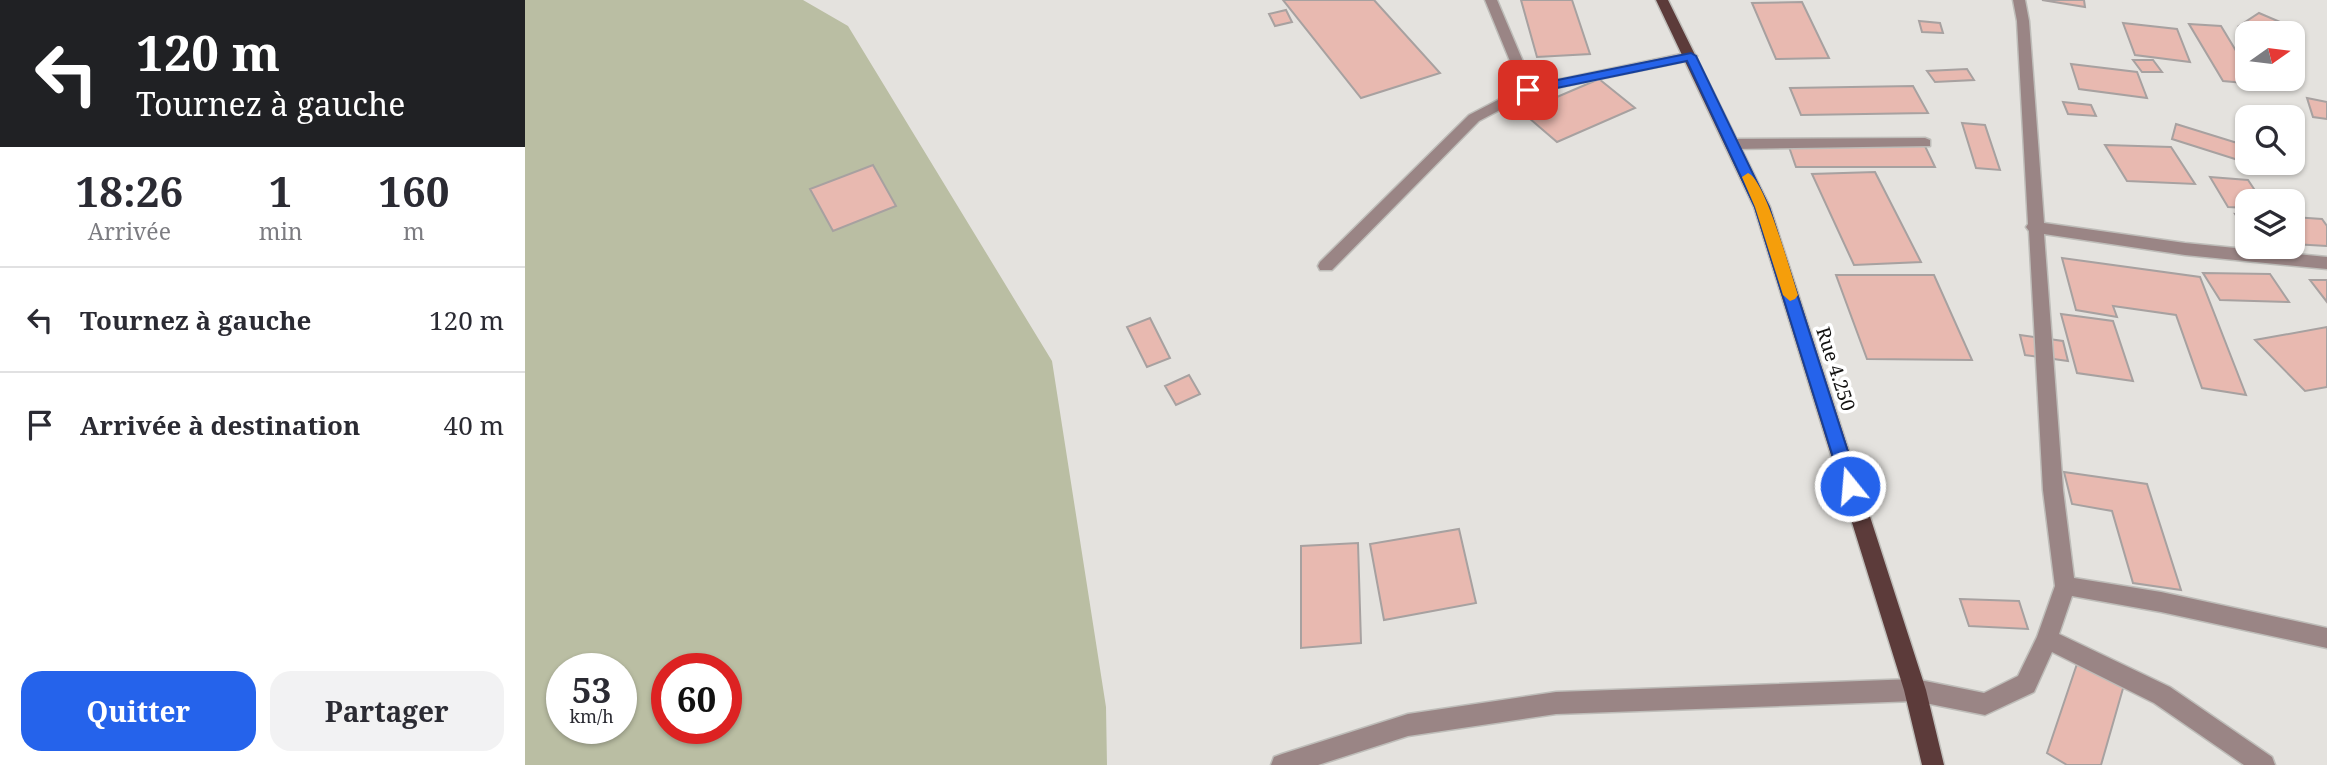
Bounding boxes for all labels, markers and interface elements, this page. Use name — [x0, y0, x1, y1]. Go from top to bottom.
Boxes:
text: 120 m — [136, 19, 280, 85]
north arrow — [2235, 21, 2305, 91]
map controls — [2235, 21, 2305, 259]
icon: left — [21, 28, 112, 119]
pin — [1498, 60, 1558, 120]
icon: arrive — [1509, 71, 1547, 109]
text: Tournez à gauche — [136, 82, 405, 125]
button: search — [2235, 105, 2305, 175]
text: 18:26 — [76, 162, 183, 219]
text: 1 — [269, 162, 293, 219]
text: 160 — [378, 162, 449, 219]
button: layers — [2235, 189, 2305, 259]
text: Arrivée — [88, 215, 171, 247]
text: min — [259, 215, 303, 247]
text: m — [403, 215, 425, 247]
icon: left — [21, 301, 59, 339]
text: Tournez à gauche — [80, 302, 311, 338]
text: 120 m — [429, 302, 504, 338]
street label: Rue 4.250 — [1810, 324, 1862, 414]
icon: arrive — [21, 406, 59, 444]
text: Arrivée à destination — [80, 407, 360, 443]
text: 40 m — [444, 407, 504, 443]
position arrow — [1813, 449, 1887, 523]
speed limit sign: 60 — [651, 653, 742, 744]
text: 53 — [572, 666, 611, 713]
button: Quitter — [21, 671, 256, 751]
button: Partager — [270, 671, 504, 751]
text: km/h — [569, 704, 614, 728]

